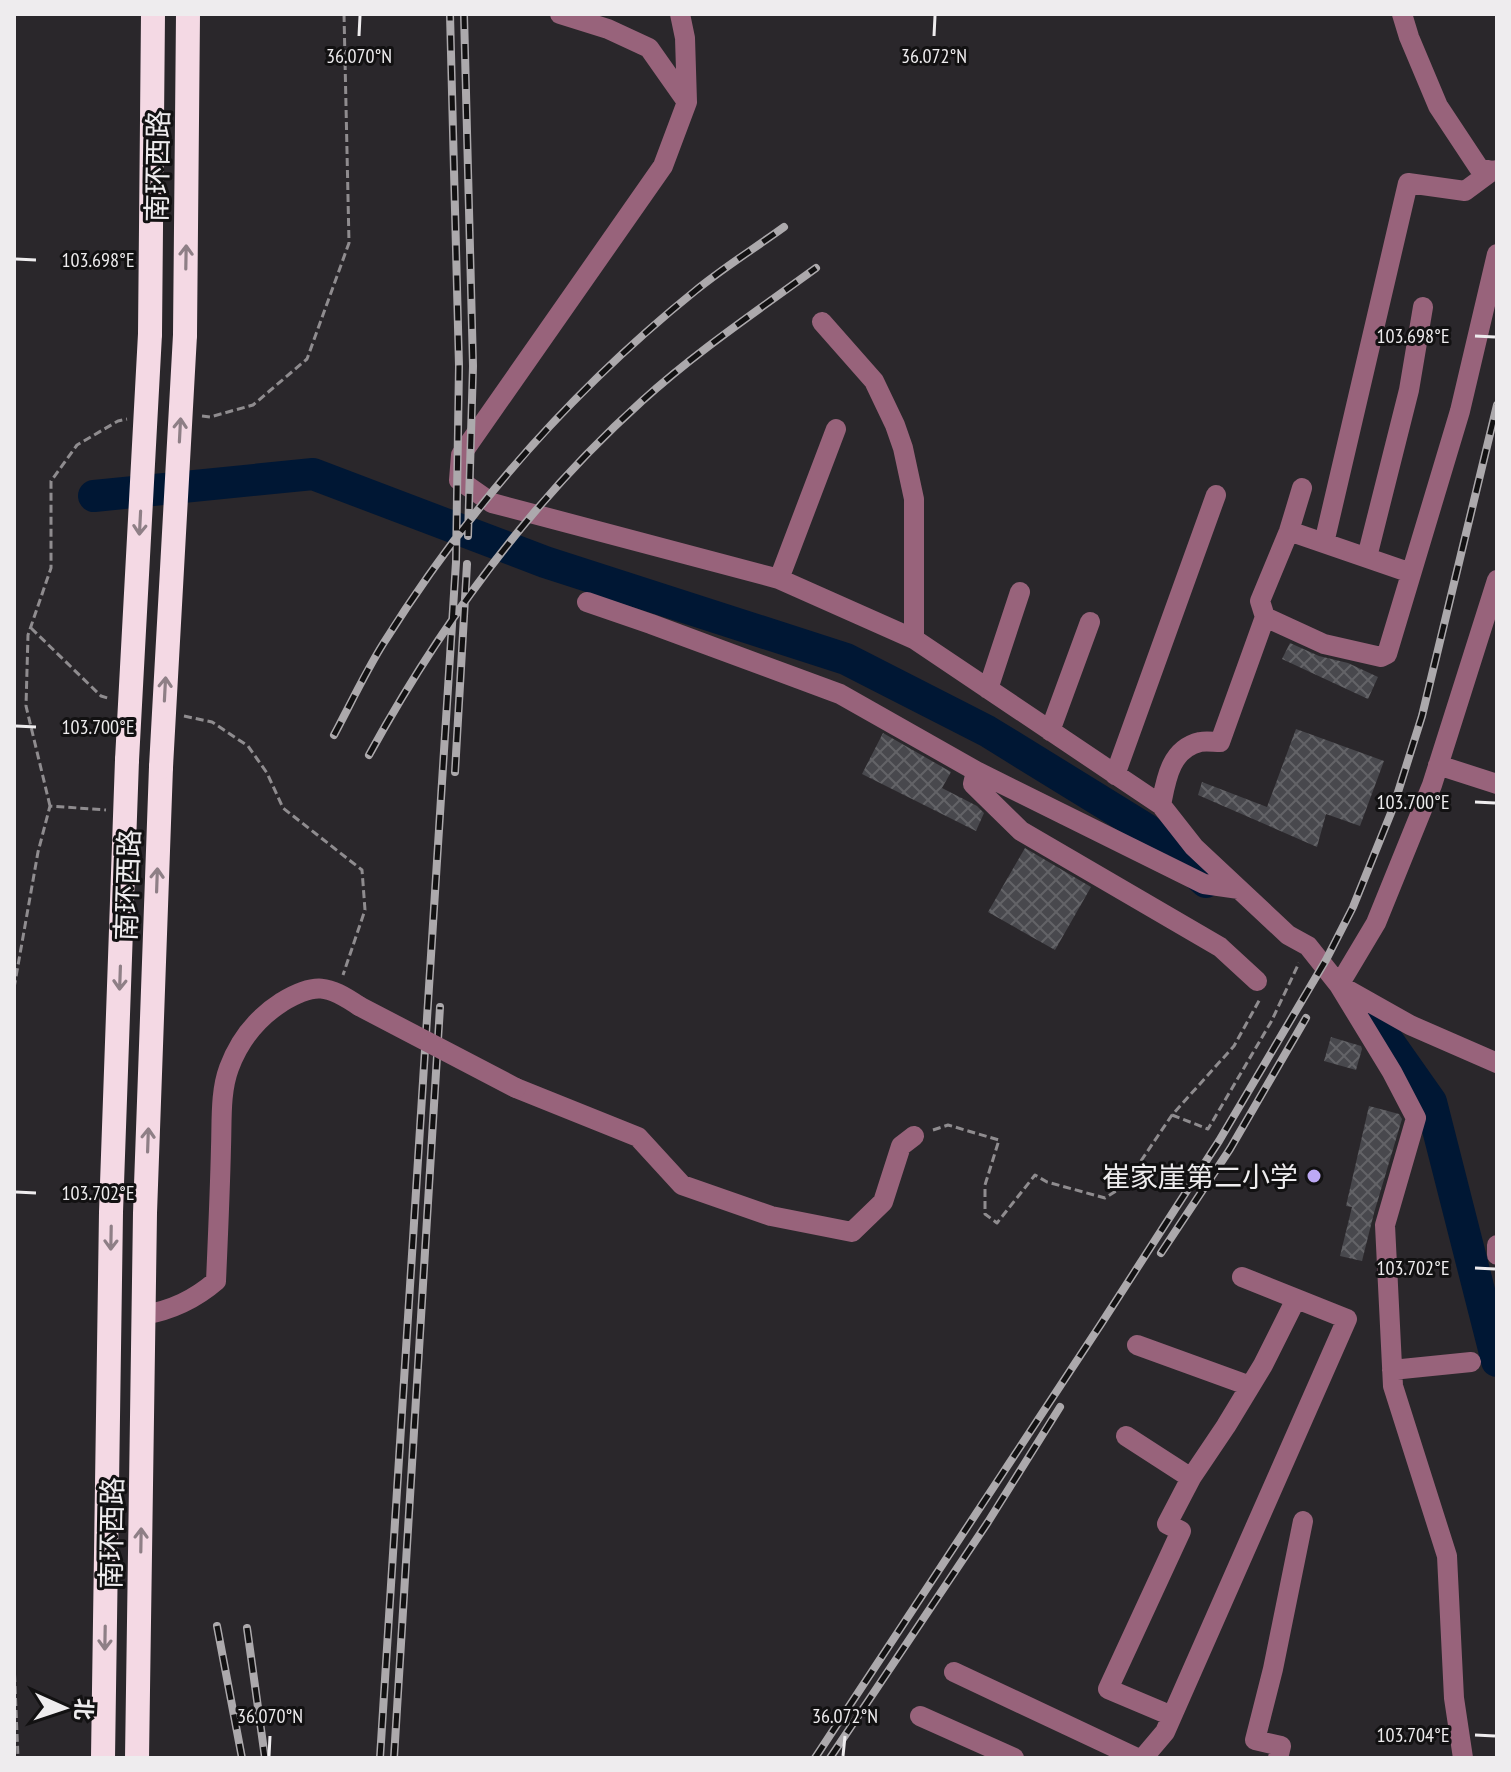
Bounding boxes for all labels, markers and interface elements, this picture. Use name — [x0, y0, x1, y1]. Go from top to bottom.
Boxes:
text: 36.070°N — [326, 43, 392, 69]
text: 36.072°N — [901, 43, 967, 69]
street label: 南环西路 — [138, 110, 176, 222]
one-way arrow — [178, 244, 194, 271]
text: 103.698°E — [62, 247, 134, 273]
text: 103.698°E — [1377, 323, 1449, 349]
one-way arrow — [173, 417, 188, 444]
one-way arrow — [132, 510, 147, 536]
one-way arrow — [158, 676, 173, 703]
text: 103.700°E — [62, 714, 134, 740]
text: 103.700°E — [1377, 789, 1449, 815]
street label: 南环西路 — [107, 828, 147, 942]
one-way arrow — [150, 867, 165, 894]
one-way arrow — [112, 964, 127, 991]
one-way arrow — [140, 1127, 155, 1154]
place label: 崔家崖第二小学 — [1102, 1158, 1298, 1195]
marker: 崔家崖第二小学 — [1305, 1167, 1323, 1185]
text: 103.702°E — [62, 1180, 134, 1206]
one-way arrow — [103, 1224, 119, 1251]
text: 103.702°E — [1377, 1255, 1449, 1281]
street label: 南环西路 — [92, 1477, 130, 1589]
one-way arrow — [133, 1527, 148, 1554]
one-way arrow — [97, 1624, 113, 1651]
north arrow — [24, 1668, 104, 1748]
text: 北 — [69, 1697, 99, 1721]
text: 36.070°N — [237, 1703, 303, 1729]
text: 36.072°N — [812, 1703, 878, 1729]
text: 103.704°E — [1377, 1722, 1449, 1748]

